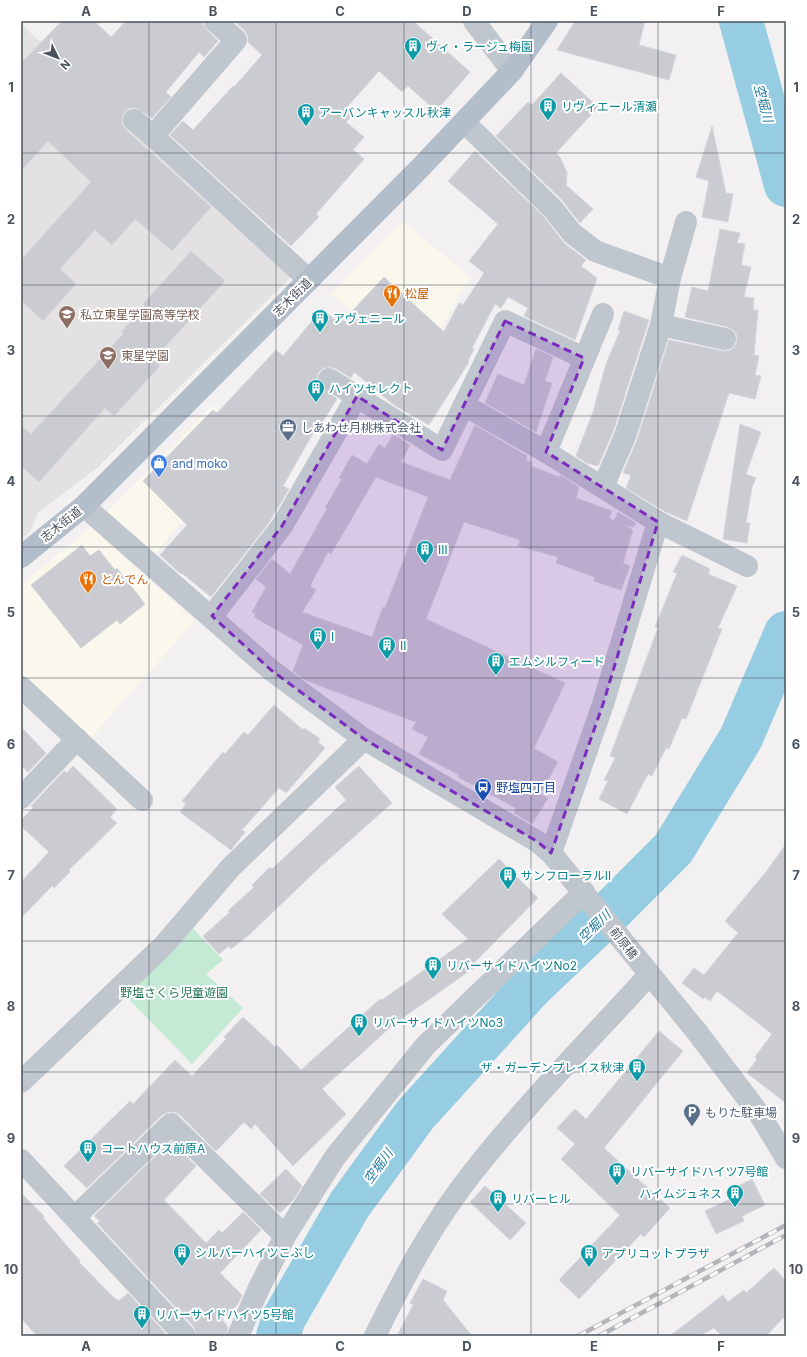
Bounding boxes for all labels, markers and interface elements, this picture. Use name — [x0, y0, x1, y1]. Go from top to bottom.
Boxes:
text: A — [81, 3, 91, 19]
text: B — [209, 3, 218, 19]
text: C — [335, 3, 345, 19]
text: D — [462, 3, 472, 19]
text: E — [590, 3, 598, 19]
text: F — [717, 3, 725, 19]
building icon: ヴィ・ラージュ梅園 — [403, 36, 423, 61]
north arrow — [38, 38, 78, 78]
place label: ヴィ・ラージュ梅園 — [426, 39, 533, 54]
text: N — [57, 57, 73, 73]
text: 1 — [8, 79, 14, 95]
text: 1 — [793, 79, 799, 95]
water label: 空堀川 — [751, 82, 777, 126]
building icon: リヴィエール清瀬 — [538, 96, 558, 121]
place label: リヴィエール清瀬 — [561, 99, 657, 114]
building icon: アーバンキャッスル秋津 — [296, 102, 316, 127]
place label: アーバンキャッスル秋津 — [319, 105, 451, 120]
text: 2 — [7, 211, 15, 227]
text: 2 — [792, 211, 800, 227]
street label: 志木街道 — [270, 275, 314, 319]
restaurant icon: 松屋 — [382, 283, 402, 308]
place label: 松屋 — [405, 286, 429, 301]
school or university icon: 私立東星学園高等学校 — [57, 304, 77, 329]
place label: 私立東星学園高等学校 — [80, 307, 200, 322]
building icon: アヴェニール — [310, 308, 330, 333]
place label: アヴェニール — [333, 311, 405, 326]
text: 3 — [7, 342, 15, 358]
text: 3 — [792, 342, 800, 358]
school or university icon: 東星学園 — [98, 345, 118, 370]
place label: 東星学園 — [121, 348, 169, 363]
building icon: ハイツセレクト — [306, 378, 326, 403]
place label: ハイツセレクト — [329, 381, 413, 396]
office icon: しあわせ月桃株式会社 — [278, 417, 298, 442]
place label: しあわせ月桃株式会社 — [301, 420, 421, 435]
shop icon: and moko — [149, 453, 169, 478]
place label: and moko — [172, 456, 228, 471]
text: 4 — [7, 473, 16, 489]
text: 4 — [792, 473, 801, 489]
street label: 志木街道 — [38, 503, 84, 545]
building icon: Ⅲ — [415, 539, 435, 564]
place label: Ⅲ — [438, 542, 448, 557]
restaurant icon: とんでん — [78, 569, 98, 594]
place label: とんでん — [101, 572, 148, 587]
text: 5 — [7, 604, 15, 620]
text: 5 — [792, 604, 800, 620]
building icon: Ⅰ — [308, 626, 328, 651]
place label: Ⅰ — [331, 629, 334, 644]
building icon: Ⅱ — [377, 635, 397, 660]
place label: Ⅱ — [400, 638, 406, 653]
building icon: エムシルフィード — [486, 651, 506, 676]
place label: エムシルフィード — [509, 654, 605, 669]
text: 6 — [7, 736, 15, 752]
text: 6 — [792, 736, 800, 752]
bus stop icon: 野塩四丁目 — [473, 777, 493, 802]
place label: 野塩四丁目 — [496, 780, 556, 795]
building icon: サンフローラルⅡ — [498, 865, 518, 890]
text: 7 — [7, 867, 15, 883]
text: 7 — [792, 867, 800, 883]
place label: サンフローラルⅡ — [521, 868, 611, 883]
water label: 空堀川 — [574, 905, 615, 945]
street label: 前原橋 — [607, 924, 641, 962]
building icon: リバーサイドハイツNo2 — [423, 955, 443, 980]
place label: リバーサイドハイツNo2 — [446, 958, 577, 973]
park label: 野塩さくら児童遊園 — [120, 985, 228, 1000]
text: 8 — [7, 998, 15, 1014]
text: 8 — [792, 998, 800, 1014]
building icon: リバーサイドハイツNo3 — [349, 1012, 369, 1037]
place label: リバーサイドハイツNo3 — [372, 1015, 503, 1030]
building icon: ザ・ガーデンプレイス秋津 — [627, 1057, 647, 1082]
place label: ザ・ガーデンプレイス秋津 — [481, 1060, 624, 1075]
parking icon: もりた駐車場 — [682, 1102, 702, 1127]
place label: もりた駐車場 — [705, 1105, 777, 1120]
text: 9 — [7, 1130, 15, 1146]
text: 9 — [792, 1130, 800, 1146]
building icon: コートハウス前原A — [78, 1138, 98, 1163]
place label: コートハウス前原A — [101, 1141, 205, 1156]
water label: 空堀川 — [360, 1144, 397, 1186]
building icon: リバーサイドハイツ7号館 — [607, 1161, 627, 1186]
place label: リバーサイドハイツ7号館 — [630, 1164, 768, 1179]
building icon: ハイムジュネス — [725, 1183, 745, 1208]
place label: ハイムジュネス — [639, 1186, 722, 1201]
building icon: リバーヒル — [488, 1188, 508, 1213]
place label: リバーヒル — [511, 1191, 571, 1206]
building icon: シルバーハイツこぶし — [172, 1242, 192, 1267]
building icon: アプリコットプラザ — [579, 1243, 599, 1268]
place label: シルバーハイツこぶし — [195, 1245, 315, 1260]
place label: アプリコットプラザ — [602, 1246, 710, 1261]
text: 10 — [4, 1261, 18, 1277]
text: 10 — [789, 1261, 803, 1277]
building icon: リバーサイドハイツ5号館 — [132, 1304, 152, 1329]
place label: リバーサイドハイツ5号館 — [155, 1307, 294, 1322]
text: A — [81, 1338, 91, 1354]
text: B — [209, 1338, 218, 1354]
text: C — [335, 1338, 345, 1354]
text: D — [462, 1338, 472, 1354]
text: E — [590, 1338, 598, 1354]
text: F — [717, 1338, 725, 1354]

